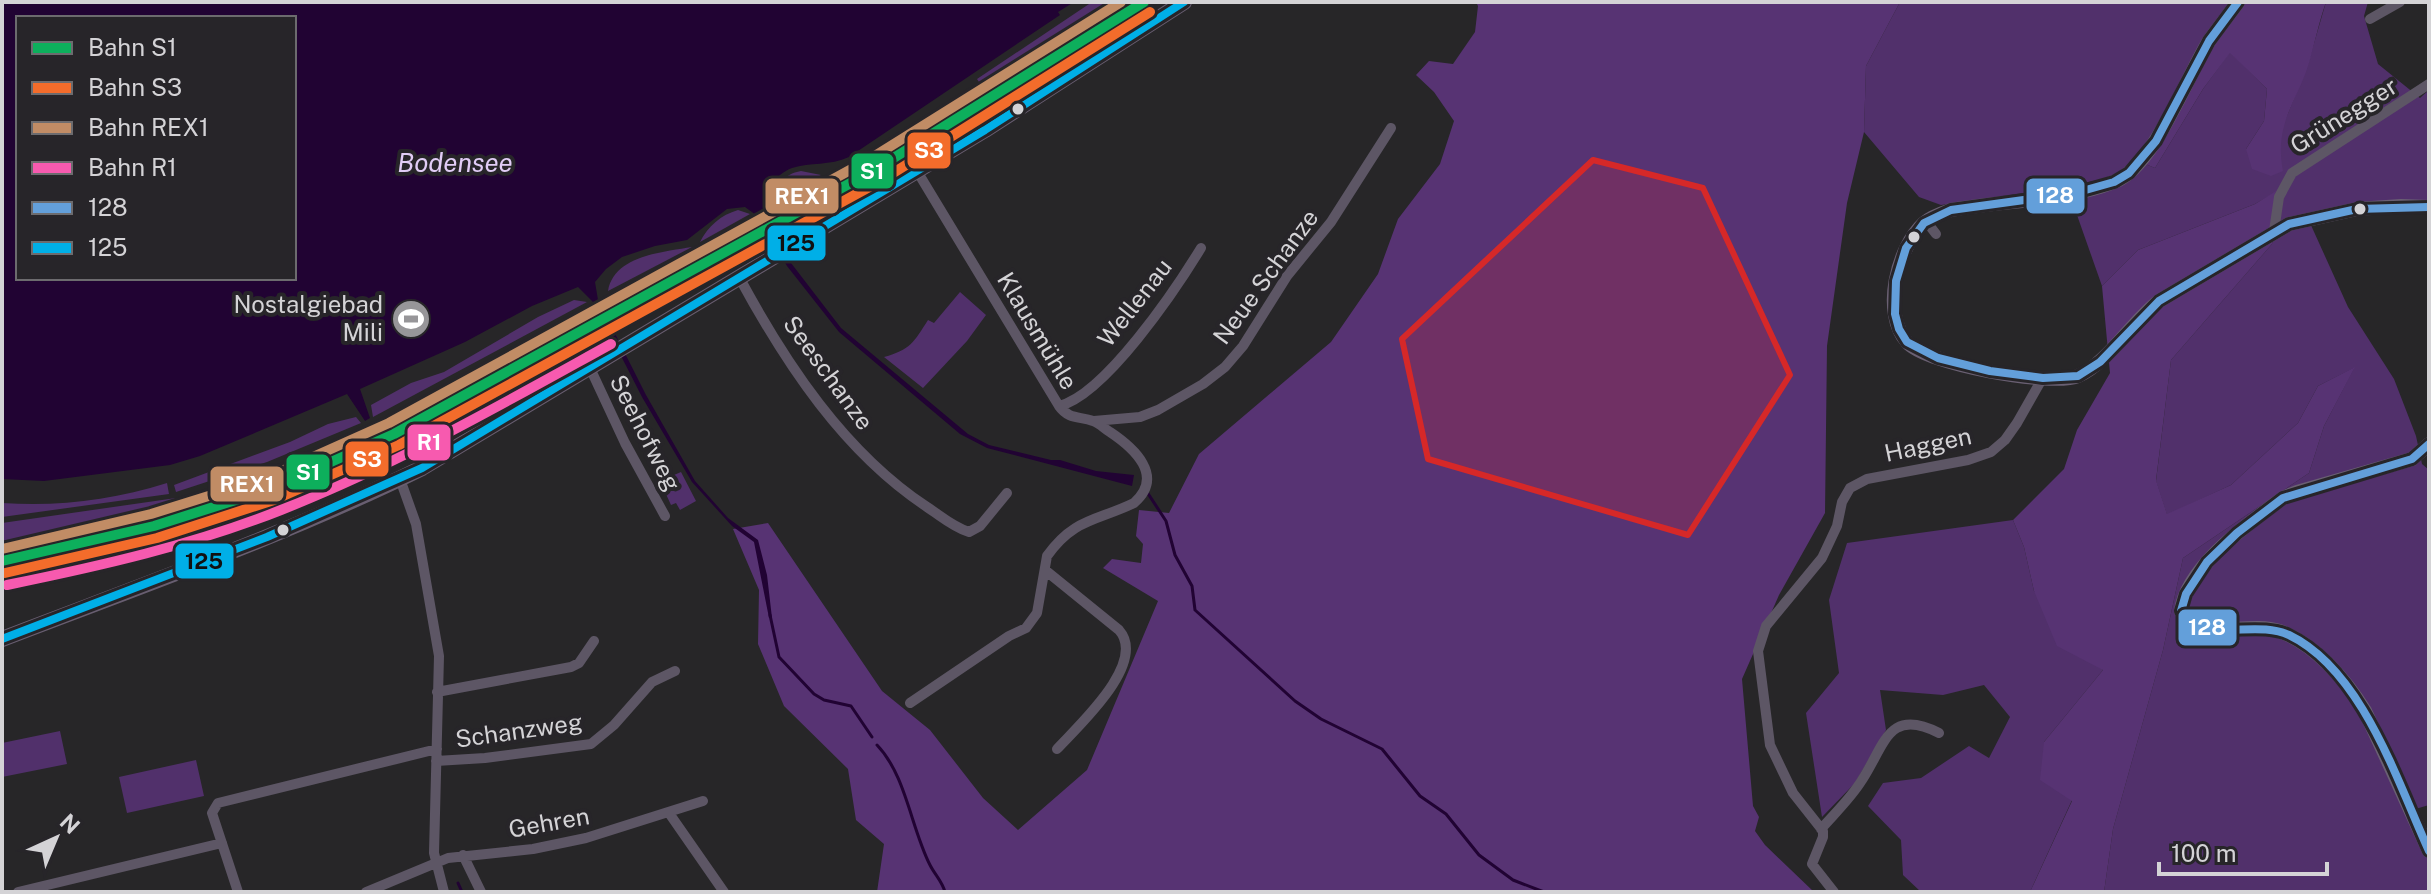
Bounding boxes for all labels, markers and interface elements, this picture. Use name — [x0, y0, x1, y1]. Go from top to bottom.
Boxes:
legend — [16, 16, 296, 280]
text: Bahn S1 — [88, 33, 177, 61]
street label: Grünegger — [2285, 71, 2402, 159]
text: Bahn S3 — [88, 73, 182, 101]
unlabelled marker — [1010, 101, 1026, 117]
text: Bahn REX1 — [88, 113, 209, 141]
line badge: S3 — [906, 131, 952, 170]
text: S3 — [914, 137, 944, 163]
water label: Bodensee — [397, 147, 513, 178]
line badge: S1 — [850, 152, 895, 190]
text: Bahn R1 — [88, 153, 177, 181]
text: S1 — [860, 158, 884, 184]
line badge: REX1 — [764, 177, 840, 215]
line badge: 128 — [2025, 177, 2086, 215]
text: 128 — [2036, 182, 2074, 208]
text: REX1 — [775, 183, 829, 209]
text: 128 — [88, 193, 128, 221]
unlabelled marker — [2352, 201, 2368, 217]
street label: Neue Schanze — [1207, 204, 1323, 349]
line badge: 125 — [766, 224, 827, 262]
unlabelled marker — [1906, 229, 1922, 245]
text: 125 — [777, 230, 815, 256]
text: 125 — [88, 233, 127, 261]
street label: Wellenau — [1091, 253, 1177, 352]
street label: Klausmühle — [992, 267, 1084, 394]
place label: Nostalgiebad Mili — [233, 290, 383, 346]
sports icon: Nostalgiebad Mili — [390, 298, 432, 340]
street label: Seeschanze — [778, 310, 880, 435]
street label: Seehofweg — [605, 370, 687, 495]
street label: Haggen — [1882, 421, 1974, 467]
line badge: R1 — [406, 423, 452, 462]
text: R1 — [417, 429, 441, 455]
line badge: S3 — [344, 440, 390, 478]
text: S3 — [352, 446, 382, 472]
line badge: S1 — [285, 453, 331, 491]
text: S1 — [296, 459, 320, 485]
line badge: REX1 — [209, 465, 285, 503]
text: REX1 — [220, 471, 274, 497]
unlabelled marker — [275, 522, 291, 538]
line badge: 125 — [174, 542, 235, 580]
text: 125 — [185, 548, 223, 574]
line badge: 128 — [2177, 608, 2238, 647]
text: 128 — [2188, 614, 2226, 640]
street label: Schanzweg — [453, 707, 584, 753]
north arrow — [16, 798, 96, 878]
street label: Gehren — [506, 801, 591, 843]
text: N — [55, 808, 85, 839]
scale bar — [2159, 826, 2327, 876]
text: 100 m — [2171, 839, 2237, 867]

